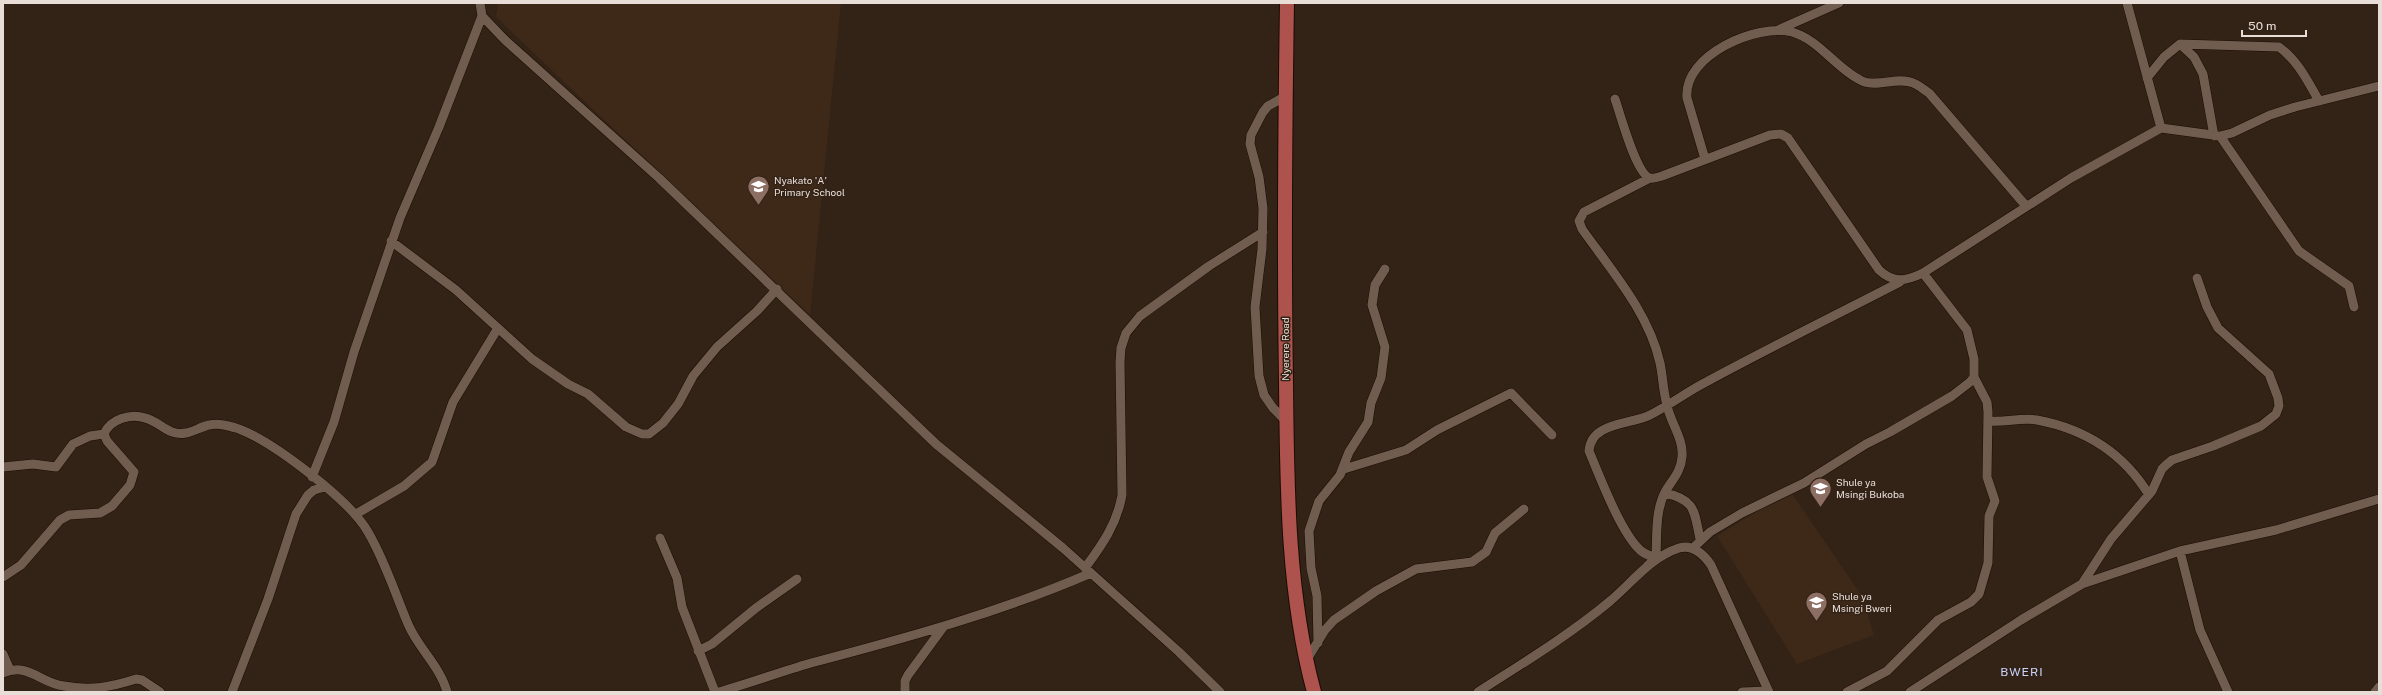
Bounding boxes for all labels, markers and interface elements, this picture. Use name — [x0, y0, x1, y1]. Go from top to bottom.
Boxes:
scale bar — [2242, 12, 2306, 38]
text: 50 m — [2248, 19, 2276, 33]
school or university icon: Nyakato 'A' Primary School — [745, 173, 771, 206]
place label: Nyakato 'A' Primary School — [774, 174, 845, 198]
street label: Nyerere Road — [1279, 317, 1291, 381]
school or university icon: Shule ya Msingi Bukoba — [1808, 475, 1834, 508]
place label: Shule ya Msingi Bukoba — [1836, 476, 1904, 500]
school or university icon: Shule ya Msingi Bweri — [1804, 589, 1830, 622]
place label: Shule ya Msingi Bweri — [1832, 590, 1892, 614]
district label: BWERI — [2000, 665, 2044, 679]

